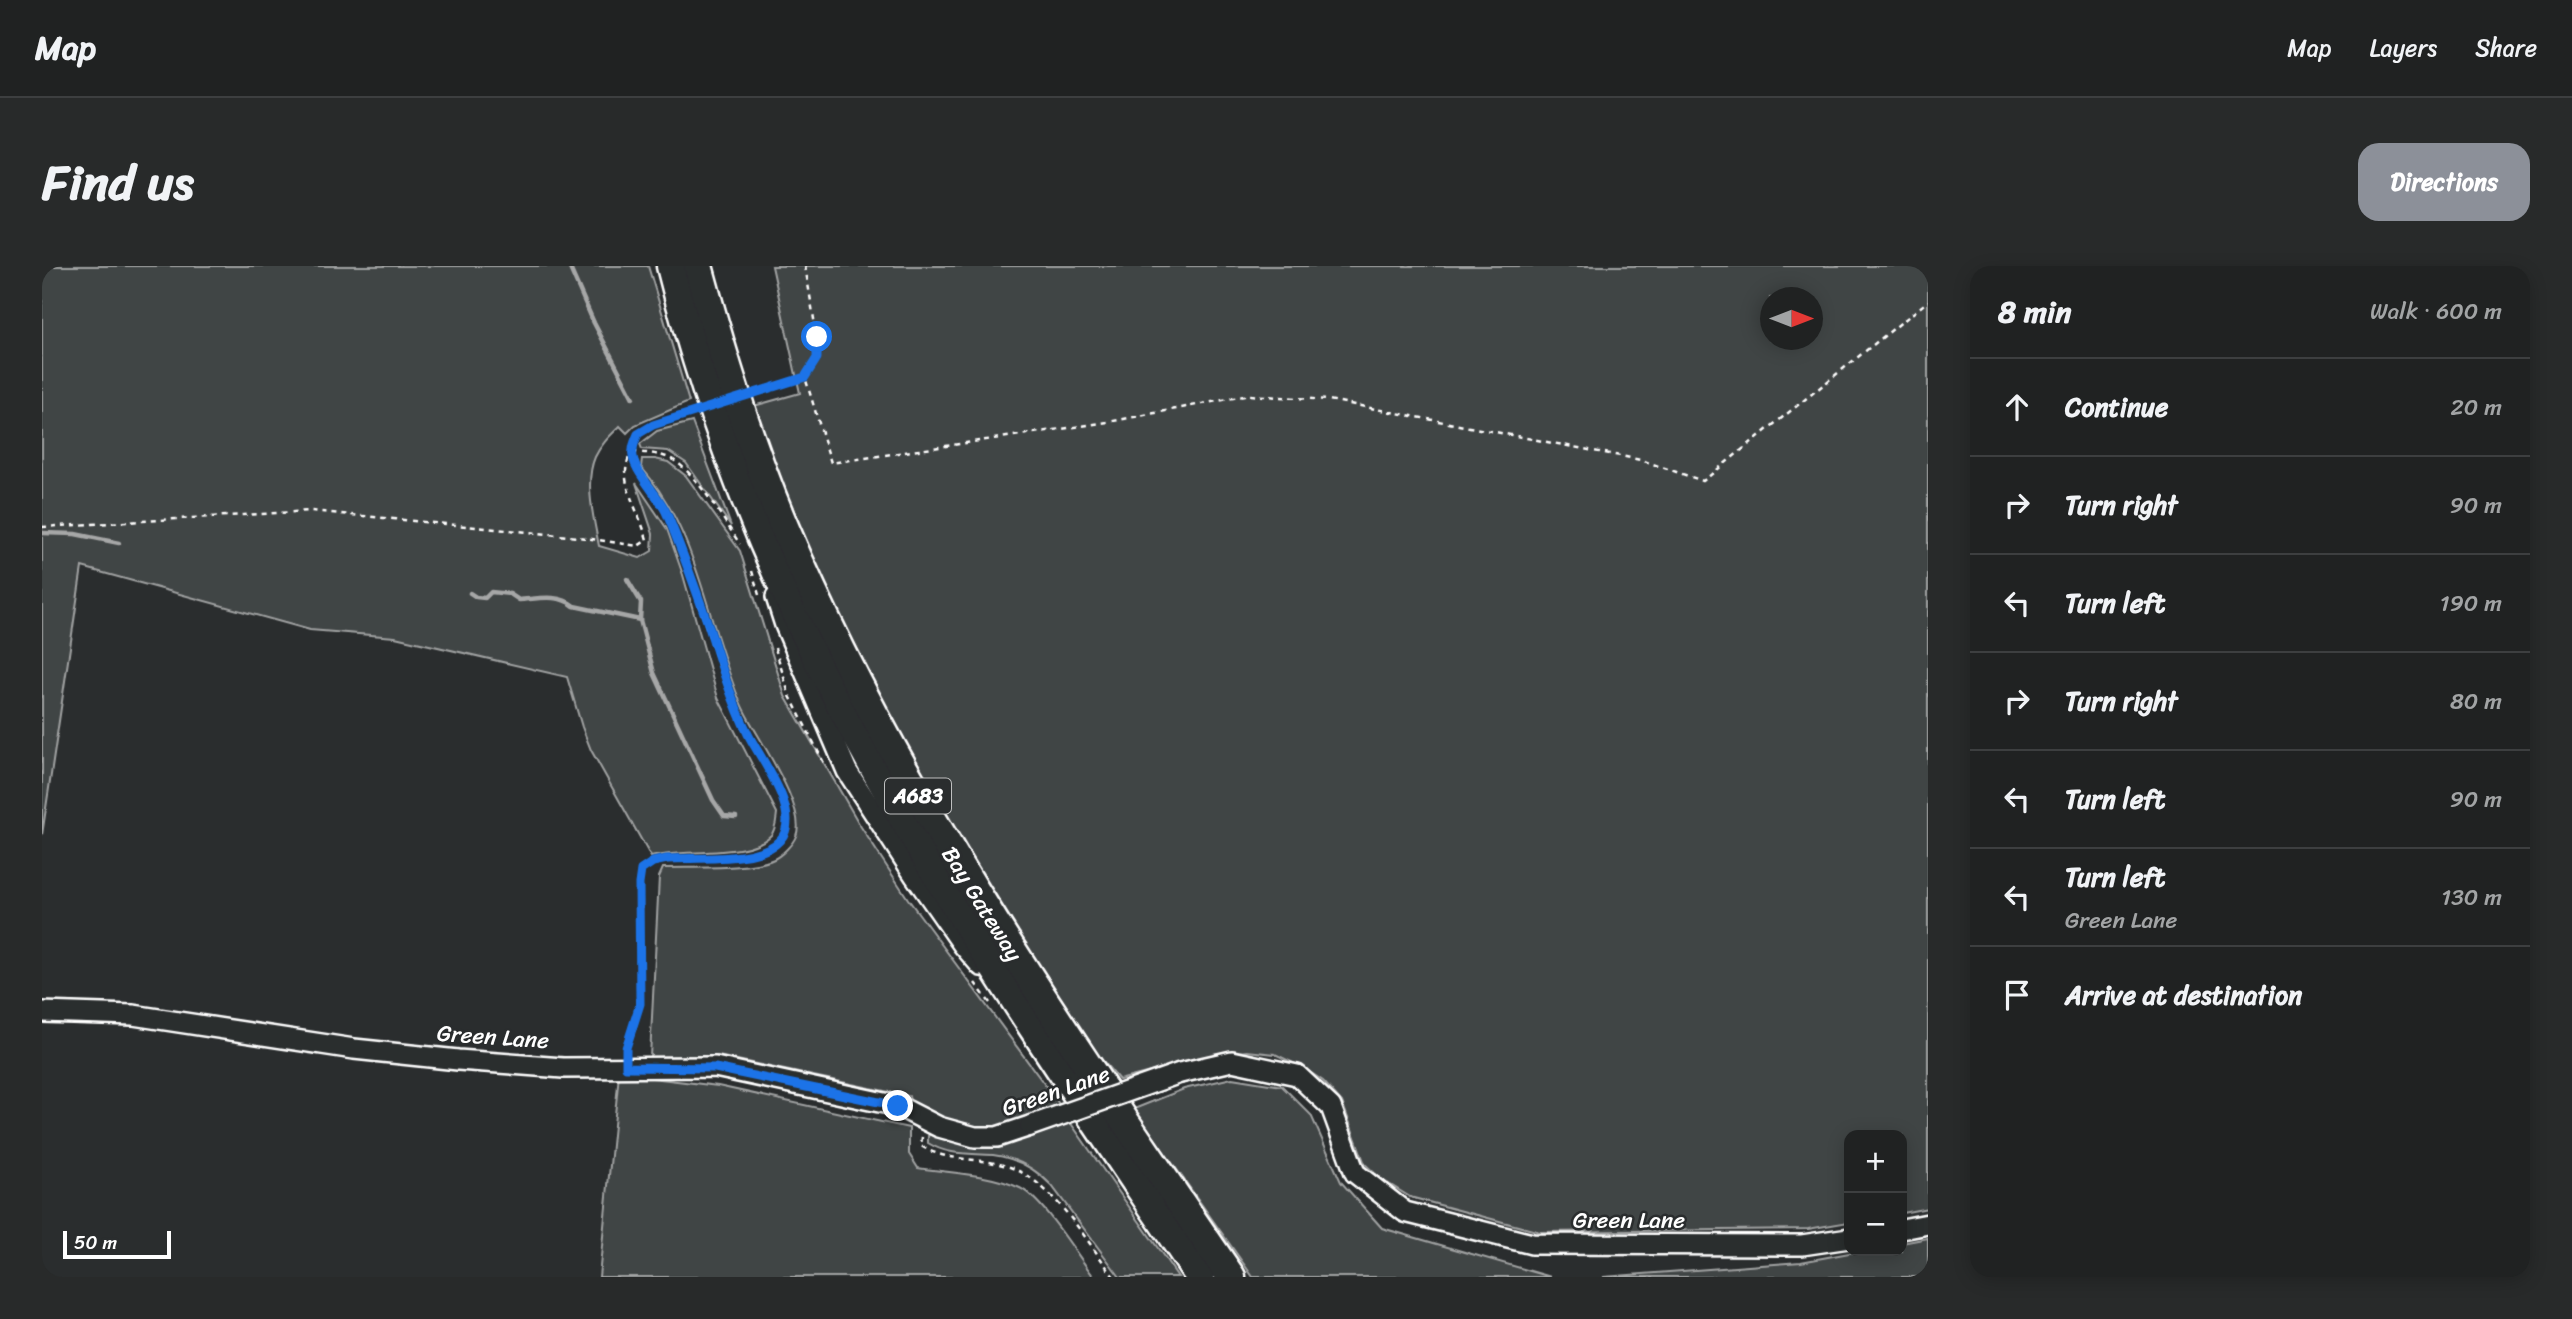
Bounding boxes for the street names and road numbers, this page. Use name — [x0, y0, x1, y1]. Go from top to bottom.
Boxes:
road number: A683 — [885, 778, 951, 814]
street label: Bay Gateway — [930, 838, 1034, 970]
street label: Green Lane — [436, 1013, 551, 1061]
street label: Green Lane — [996, 1053, 1116, 1129]
street label: Green Lane — [1573, 1200, 1685, 1241]

